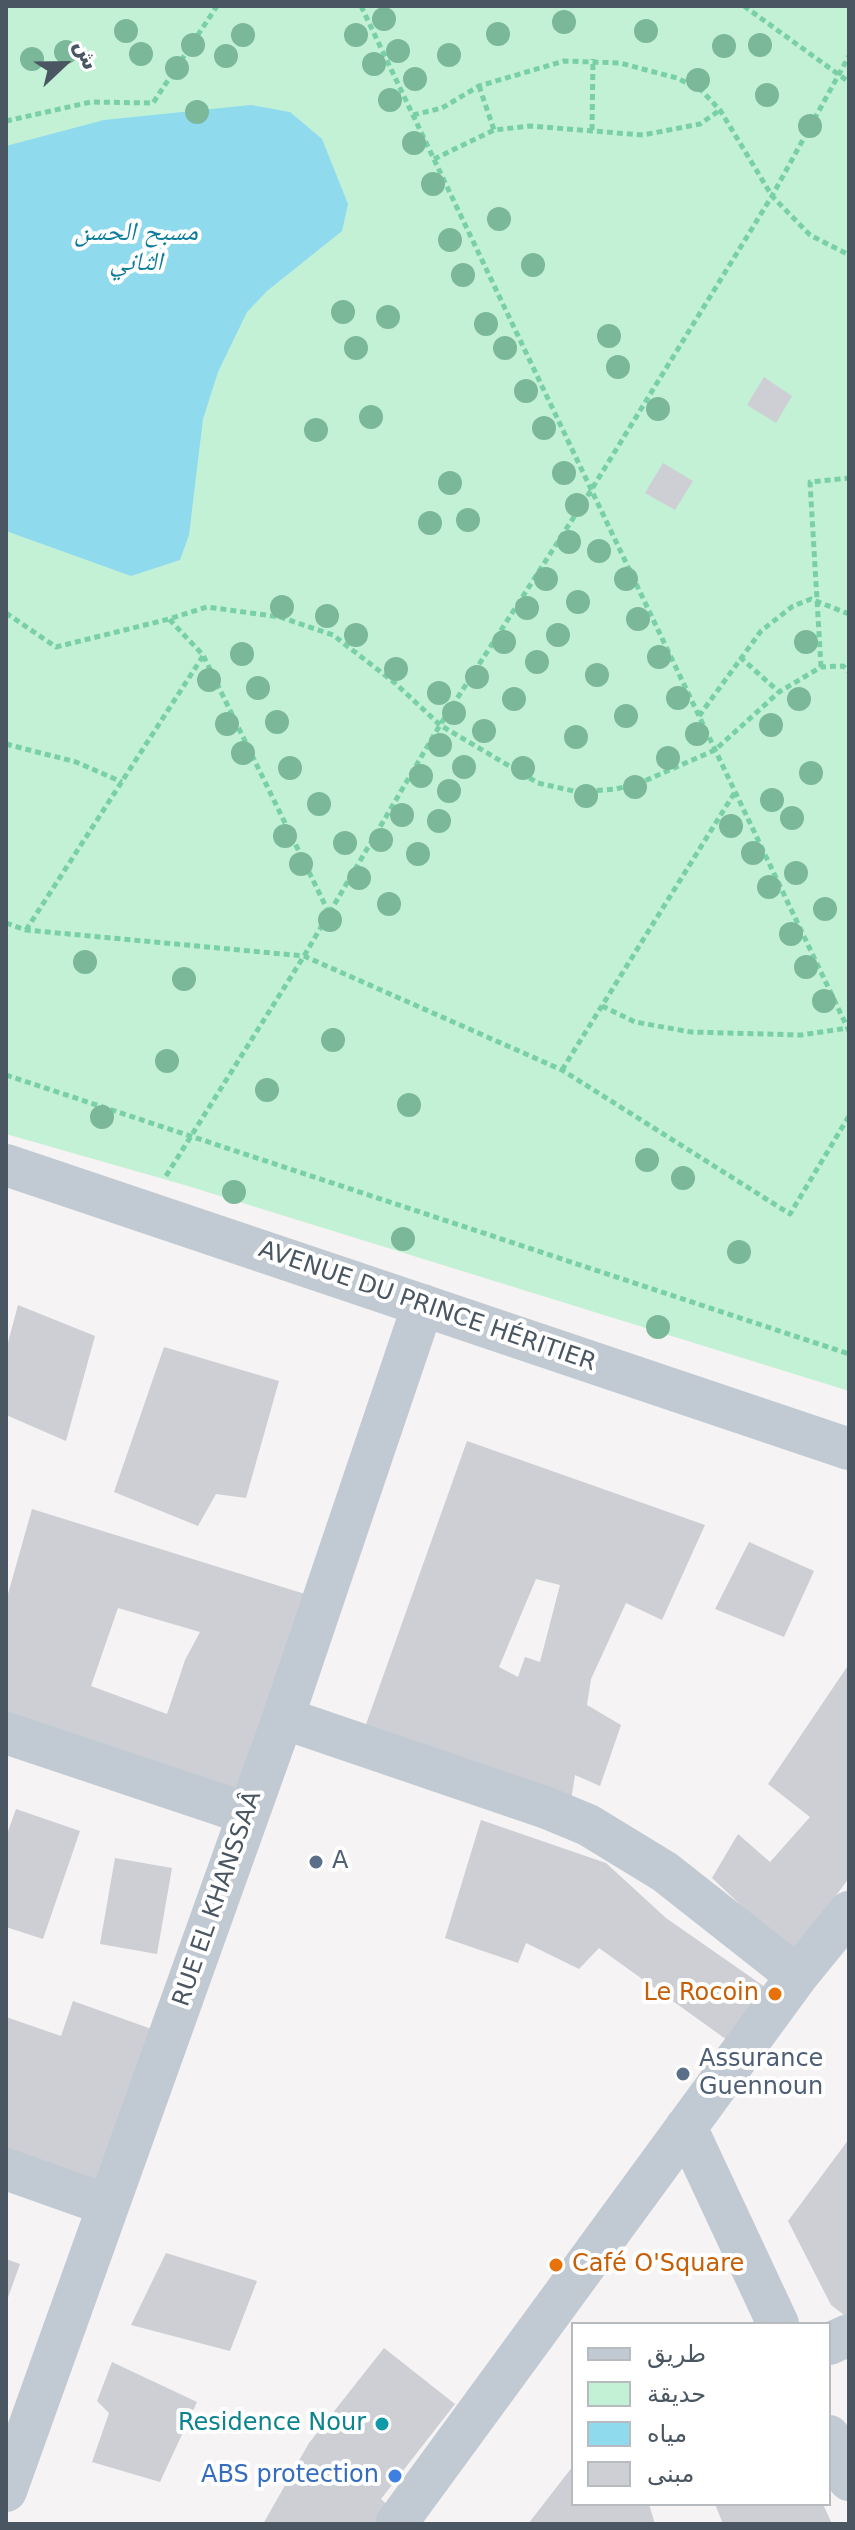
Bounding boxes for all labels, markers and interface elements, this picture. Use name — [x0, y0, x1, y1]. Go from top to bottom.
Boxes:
north arrow — [24, 24, 104, 104]
text: ش — [69, 36, 104, 74]
water label: مسبح الحسن الثاني — [74, 217, 198, 278]
street label: AVENUE DU PRINCE HÉRITIER — [255, 1236, 599, 1378]
street label: RUE EL KHANSSAÂ — [168, 1788, 268, 2010]
place label: A — [332, 1848, 348, 1876]
marker: A — [307, 1853, 325, 1871]
place label: Le Rocoin — [644, 1980, 759, 2008]
marker: Le Rocoin — [766, 1985, 784, 2003]
place label: Assurance Guennoun — [699, 2046, 823, 2102]
marker: Assurance Guennoun — [674, 2065, 692, 2083]
place label: Café O'Square — [572, 2251, 744, 2279]
marker: Café O'Square — [547, 2256, 565, 2274]
legend — [571, 2322, 831, 2506]
text: طريق — [647, 2340, 706, 2368]
text: حديقة — [647, 2380, 706, 2408]
place label: Residence Nour — [178, 2410, 366, 2438]
marker: Residence Nour — [373, 2415, 391, 2433]
text: مياه — [647, 2420, 687, 2448]
text: مبنى — [647, 2460, 694, 2488]
place label: ABS protection — [201, 2462, 379, 2490]
marker: ABS protection — [386, 2467, 404, 2485]

